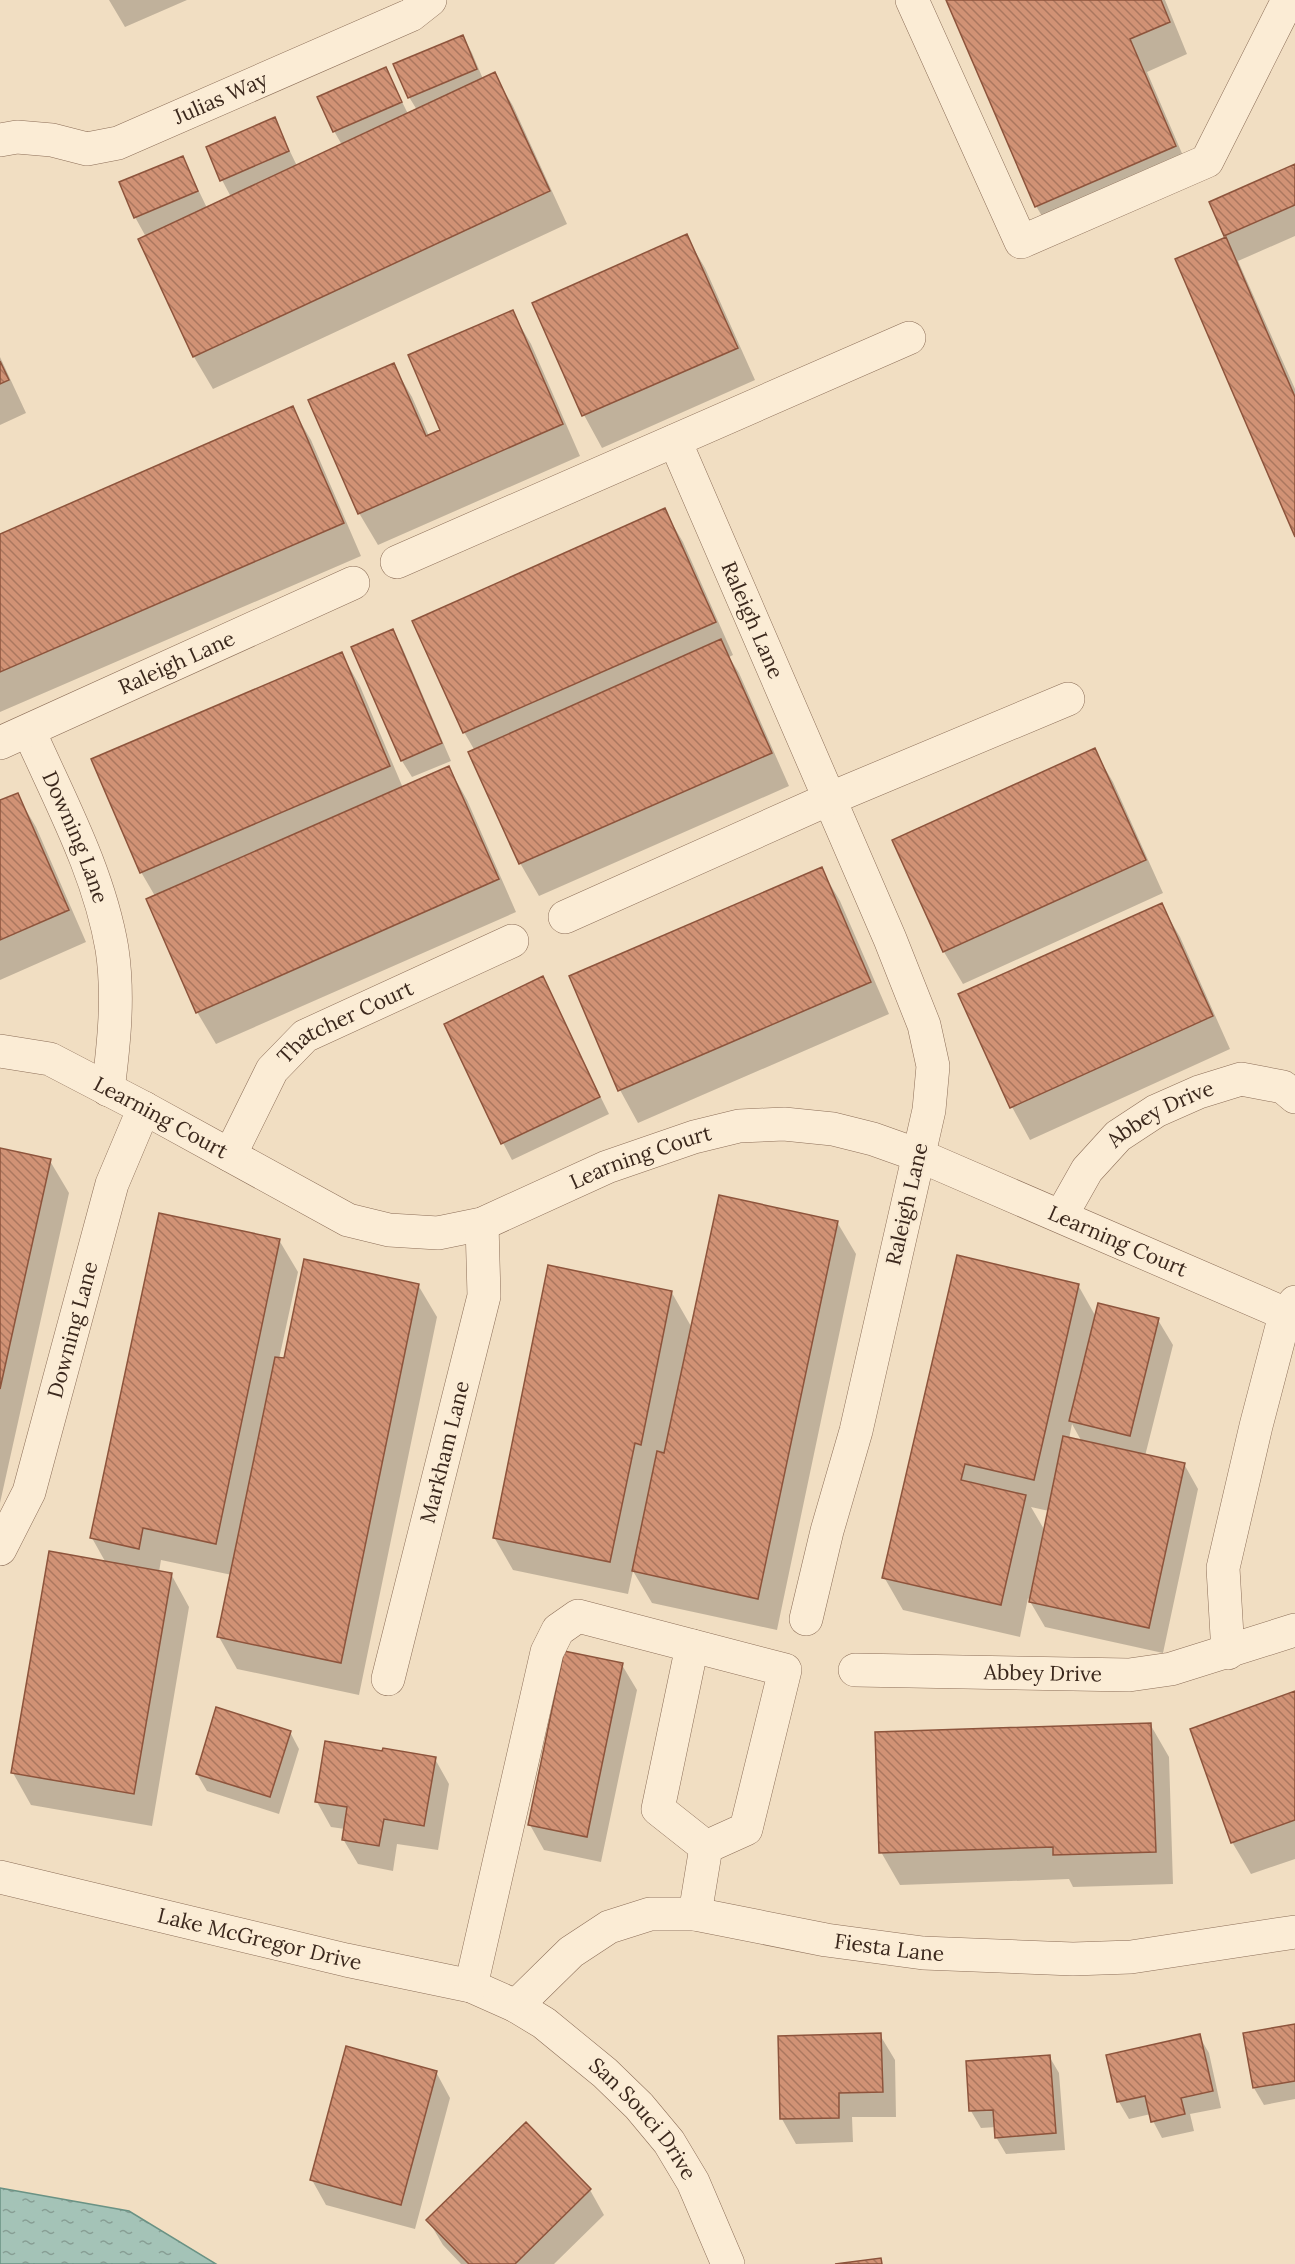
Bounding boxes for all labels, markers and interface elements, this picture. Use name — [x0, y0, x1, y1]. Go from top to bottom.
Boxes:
street label: Julias Way — [168, 65, 272, 131]
street label: Raleigh Lane — [716, 557, 790, 683]
street label: Raleigh Lane — [114, 624, 239, 701]
street label: Downing Lane — [36, 767, 115, 907]
street label: Thatcher Court — [271, 974, 418, 1069]
street label: Learning Court — [89, 1070, 234, 1165]
street label: Abbey Drive — [1100, 1074, 1217, 1154]
street label: Learning Court — [565, 1119, 715, 1195]
street label: Raleigh Lane — [879, 1140, 934, 1268]
street label: Learning Court — [1044, 1199, 1192, 1283]
street label: Downing Lane — [41, 1258, 104, 1401]
street label: Markham Lane — [414, 1378, 475, 1526]
street label: Abbey Drive — [983, 1658, 1102, 1688]
street label: Lake McGregor Drive — [155, 1901, 364, 1976]
street label: Fiesta Lane — [833, 1927, 945, 1967]
street label: San Souci Drive — [584, 2051, 703, 2185]

